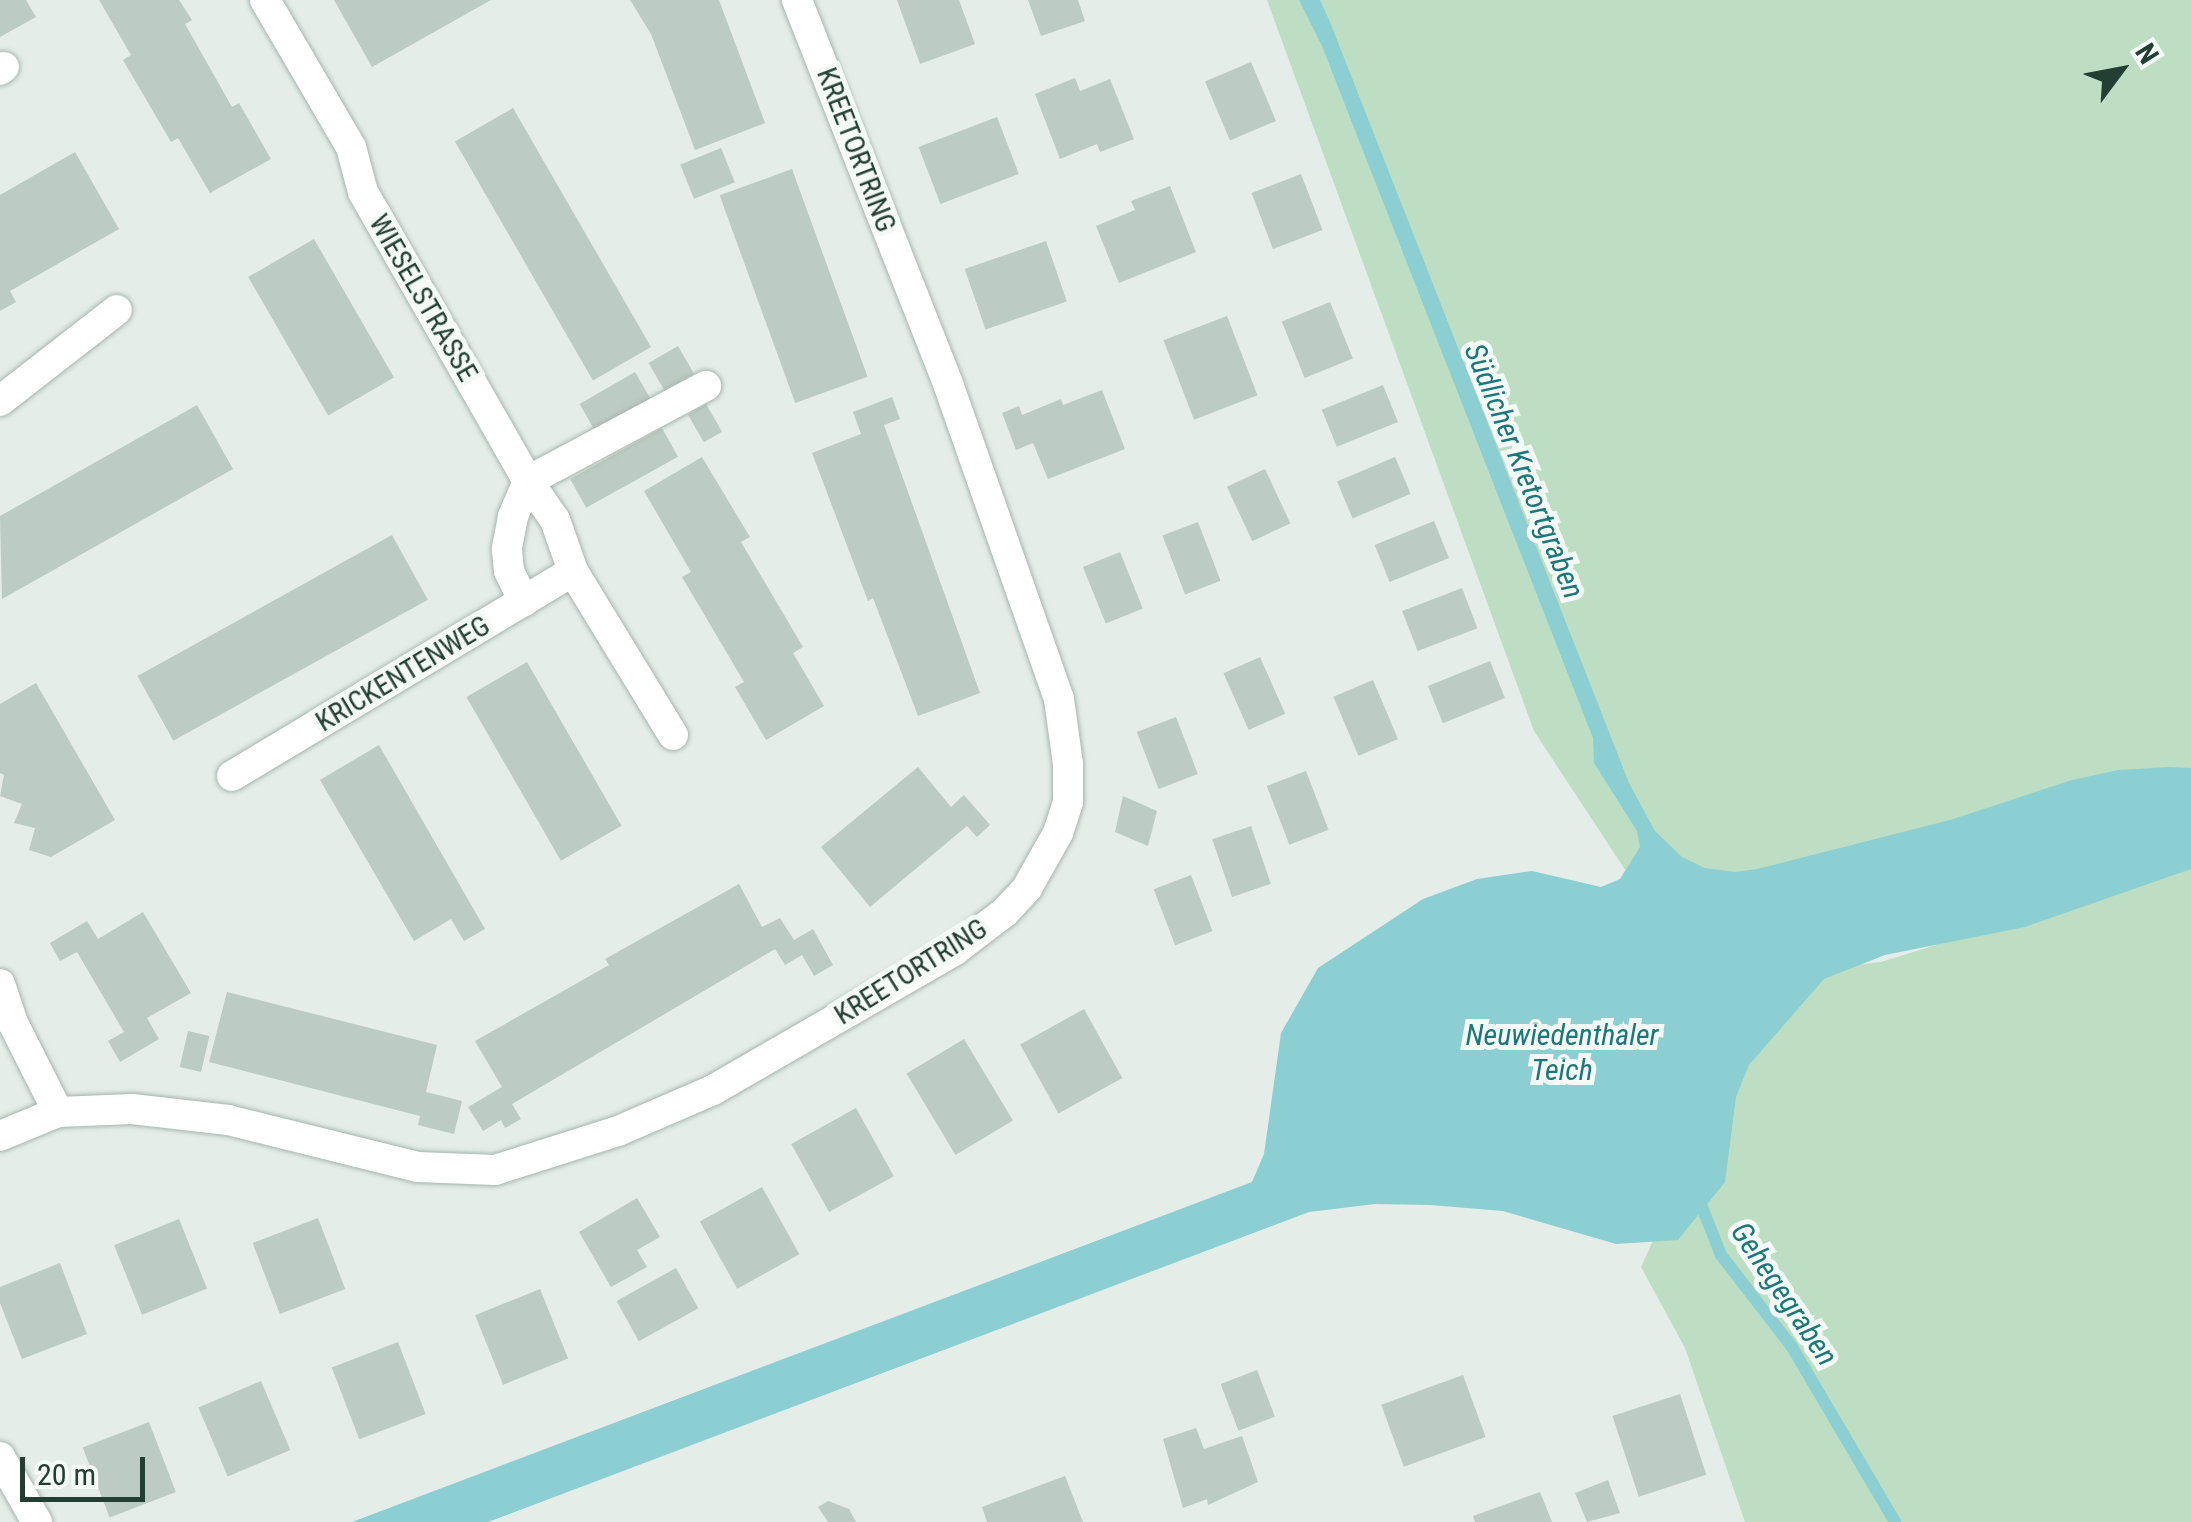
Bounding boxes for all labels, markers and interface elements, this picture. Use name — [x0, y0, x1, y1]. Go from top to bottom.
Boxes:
north arrow — [2071, 20, 2171, 120]
text: N — [2128, 38, 2165, 70]
street label: KREETORTRING — [809, 63, 903, 237]
street label: WIESELSTRASSE — [362, 209, 484, 387]
water label: Südlicher Kretortgraben — [1456, 338, 1592, 604]
street label: KRICKENTENWEG — [310, 609, 496, 739]
street label: KREETORTRING — [829, 912, 993, 1032]
water label: Neuwiedenthaler Teich — [1466, 1017, 1658, 1088]
water label: Gehegegraben — [1723, 1215, 1845, 1373]
scale bar — [25, 1437, 150, 1499]
text: 20 m — [37, 1457, 96, 1492]

